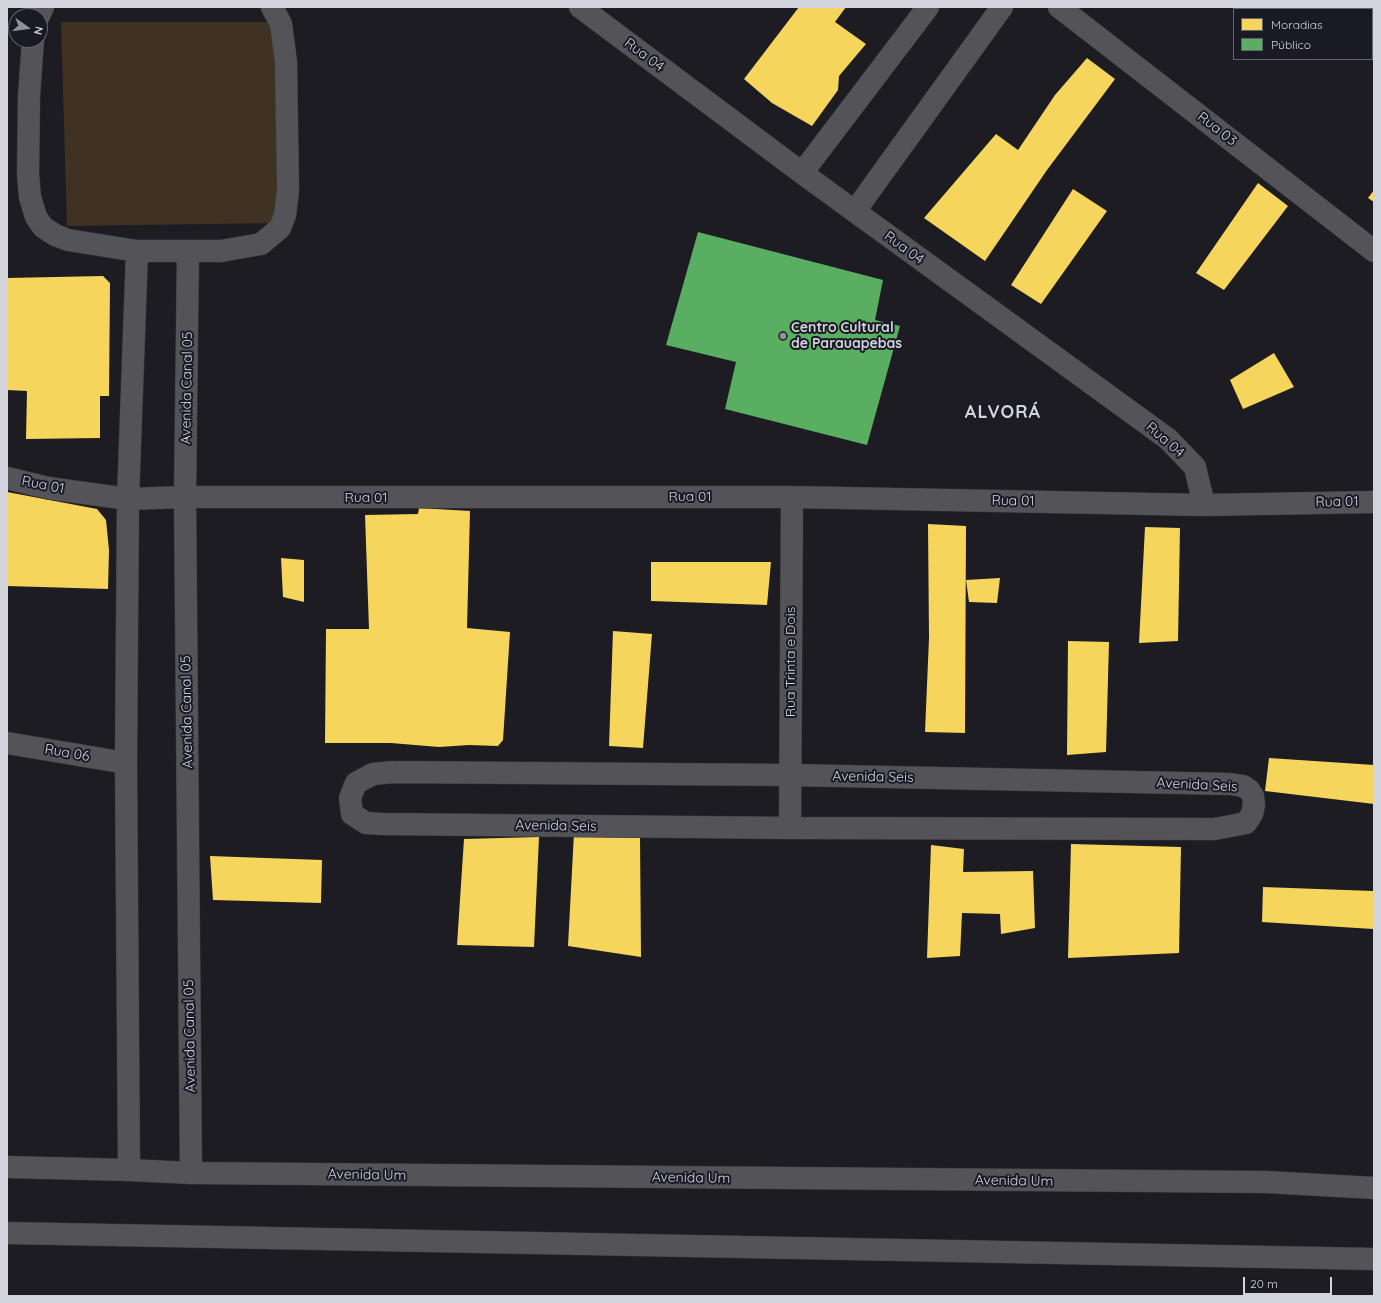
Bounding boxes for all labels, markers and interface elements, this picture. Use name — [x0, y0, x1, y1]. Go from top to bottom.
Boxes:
north arrow — [8, 8, 48, 48]
legend — [1233, 8, 1373, 60]
text: Moradias — [1271, 17, 1323, 32]
text: N — [31, 25, 46, 36]
street label: Rua 04 — [621, 35, 667, 75]
text: Público — [1271, 37, 1311, 52]
street label: Rua 03 — [1194, 108, 1240, 150]
street label: Rua 04 — [881, 228, 927, 268]
place label: Centro Cultural de Parauapebas — [791, 320, 902, 352]
street label: Avenida Canal 05 — [178, 331, 196, 445]
marker: Centro Cultural de Parauapebas — [778, 331, 788, 341]
district label: ALVORÁ — [965, 402, 1041, 424]
street label: Rua 04 — [1142, 419, 1188, 461]
street label: Rua 01 — [20, 473, 66, 497]
street label: Rua 01 — [668, 489, 712, 505]
street label: Rua 01 — [344, 490, 388, 506]
street label: Rua 01 — [991, 492, 1035, 510]
street label: Rua 01 — [1315, 493, 1359, 511]
street label: Rua Trinta e Dois — [783, 607, 799, 717]
street label: Avenida Canal 05 — [178, 655, 196, 769]
street label: Rua 06 — [43, 741, 91, 765]
street label: Avenida Seis — [832, 768, 914, 786]
street label: Avenida Seis — [1156, 774, 1238, 796]
street label: Avenida Seis — [515, 817, 597, 835]
street label: Avenida Canal 05 — [181, 979, 199, 1093]
street label: Avenida Um — [328, 1166, 406, 1184]
street label: Avenida Um — [652, 1169, 730, 1187]
street label: Avenida Um — [975, 1172, 1053, 1190]
scale bar — [1245, 1269, 1334, 1295]
text: 20 m — [1250, 1276, 1278, 1291]

